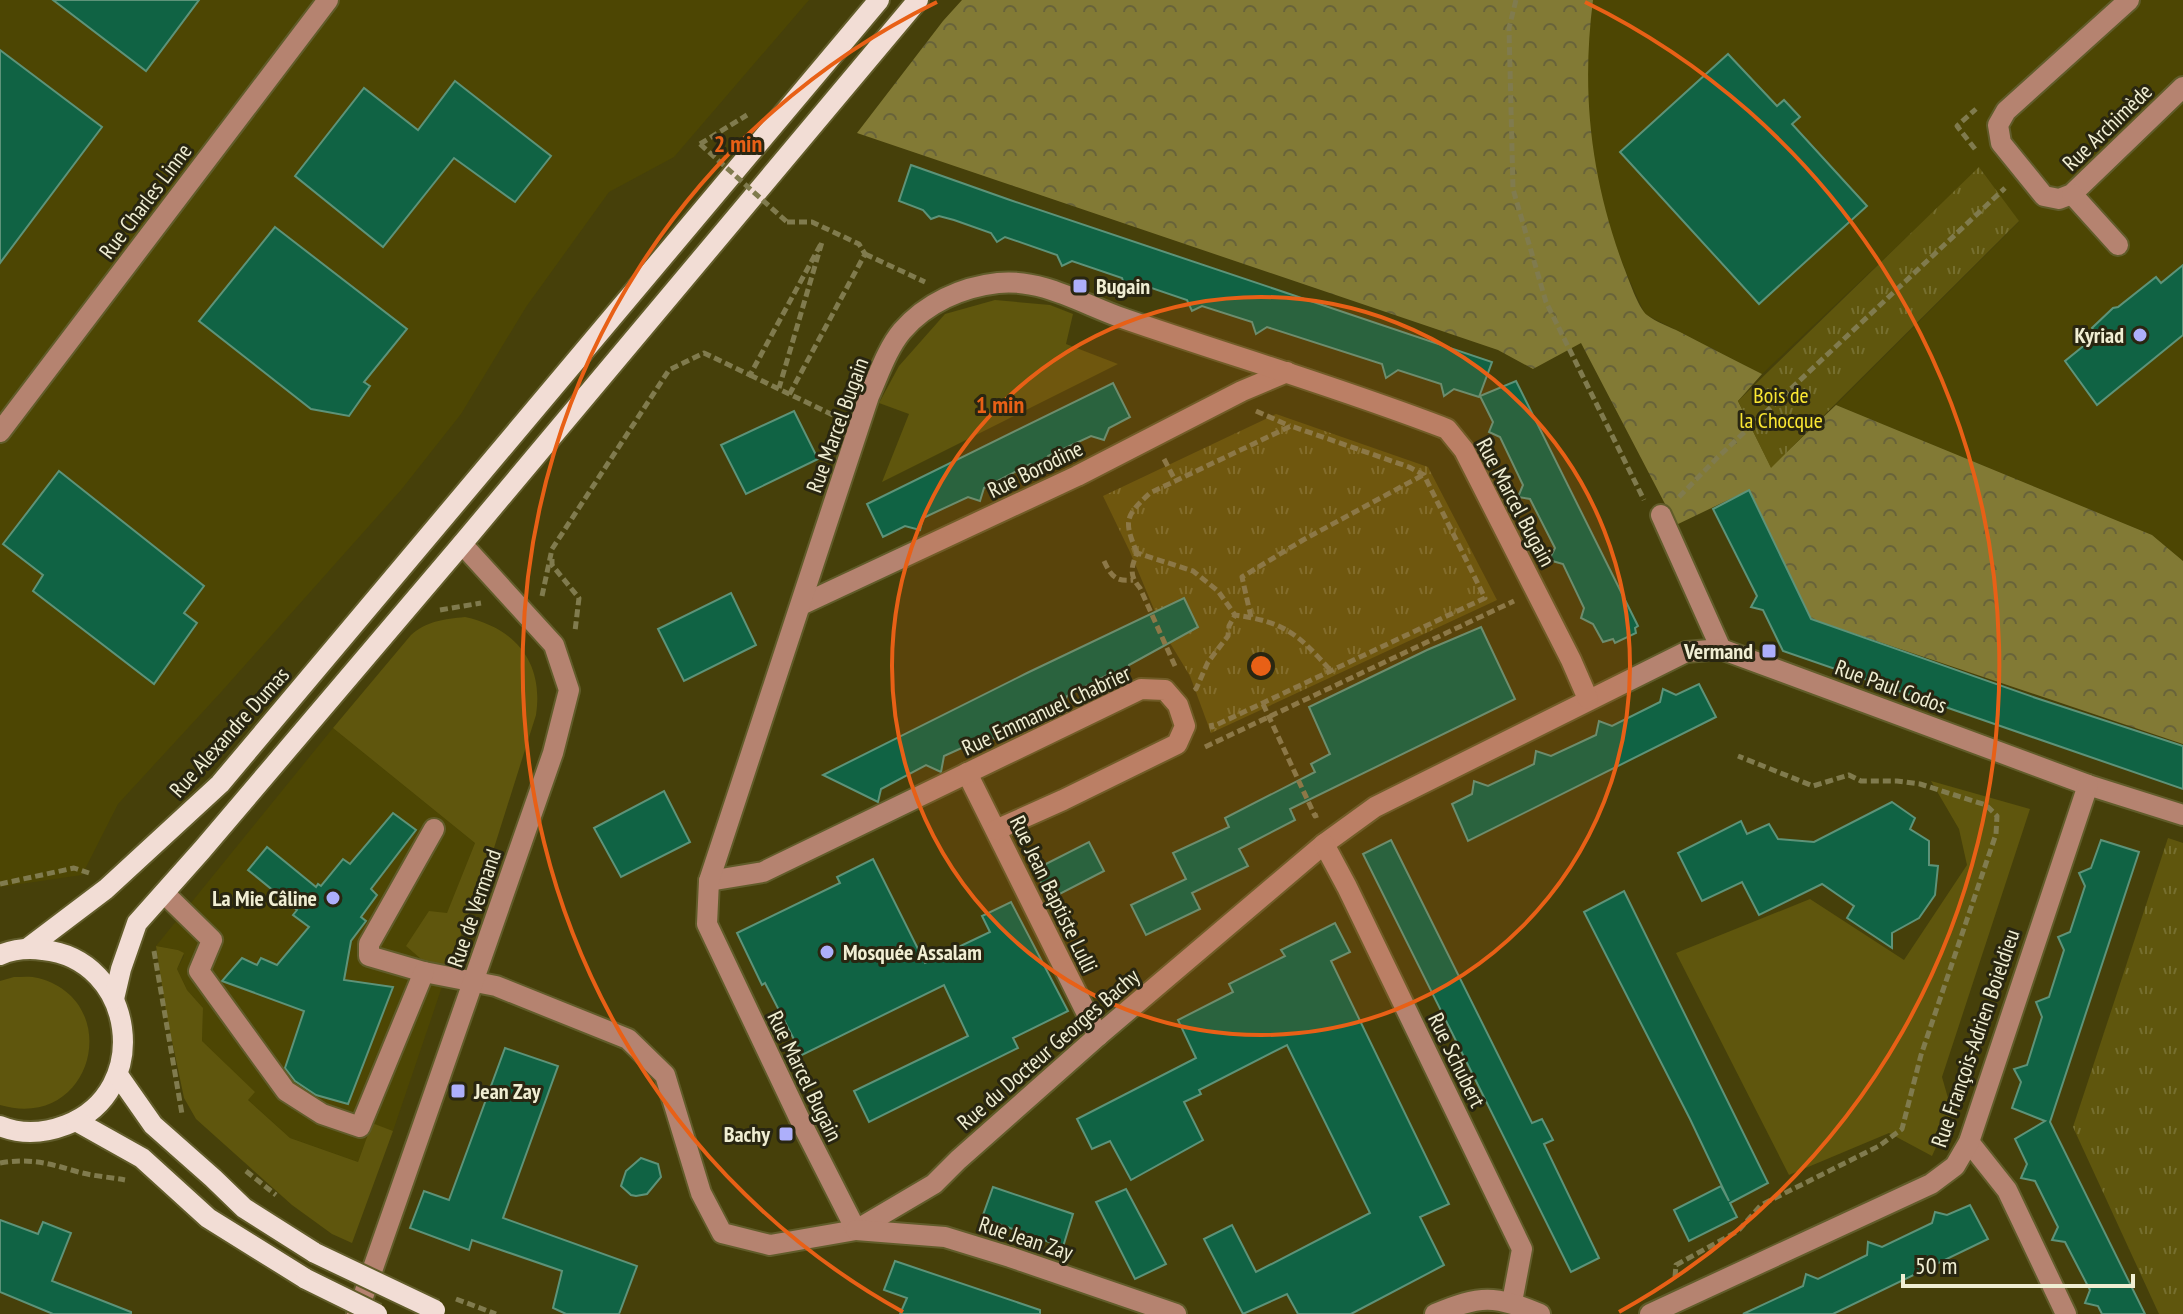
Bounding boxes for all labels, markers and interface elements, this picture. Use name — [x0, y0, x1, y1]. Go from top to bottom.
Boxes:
street label: Rue Archimède — [2056, 77, 2158, 177]
text: 2 min — [714, 128, 762, 159]
street label: Rue Charles Linne — [93, 138, 197, 264]
place label: Bugain — [1096, 272, 1150, 300]
marker: Bugain — [1071, 277, 1089, 295]
place label: Kyriad — [2074, 321, 2124, 349]
marker: Kyriad — [2131, 326, 2149, 344]
street label: Rue Marcel Bugain — [800, 354, 874, 496]
park label: Bois de la Chocque — [1739, 381, 1823, 434]
text: 1 min — [976, 389, 1024, 420]
street label: Rue Marcel Bugain — [1470, 433, 1562, 571]
street label: Rue Borodine — [983, 434, 1087, 504]
place label: Vermand — [1683, 637, 1753, 665]
marker: Vermand — [1760, 642, 1778, 660]
centre of rings — [1247, 652, 1275, 680]
street label: Rue Paul Codos — [1831, 653, 1951, 719]
street label: Rue Emmanuel Chabrier — [957, 659, 1135, 761]
street label: Rue Alexandre Dumas — [163, 661, 295, 803]
street label: Rue Jean Baptiste Lulli — [1004, 811, 1104, 977]
street label: Rue de Vermand — [441, 845, 507, 971]
place label: La Mie Câline — [212, 884, 317, 912]
marker: La Mie Câline — [324, 889, 342, 907]
street label: Rue François-Adrien Boieldieu — [1925, 925, 2025, 1151]
place label: Mosquée Assalam — [843, 938, 982, 966]
marker: Mosquée Assalam — [818, 943, 836, 961]
street label: Rue du Docteur Georges Bachy — [951, 962, 1145, 1136]
street label: Rue Marcel Bugain — [761, 1006, 849, 1146]
street label: Rue Schubert — [1422, 1008, 1492, 1112]
place label: Jean Zay — [473, 1077, 542, 1105]
marker: Jean Zay — [449, 1082, 467, 1100]
place label: Bachy — [724, 1120, 771, 1148]
marker: Bachy — [777, 1125, 795, 1143]
street label: Rue Jean Zay — [975, 1210, 1077, 1267]
scale bar — [1903, 1238, 2133, 1288]
text: 50 m — [1915, 1250, 1957, 1281]

